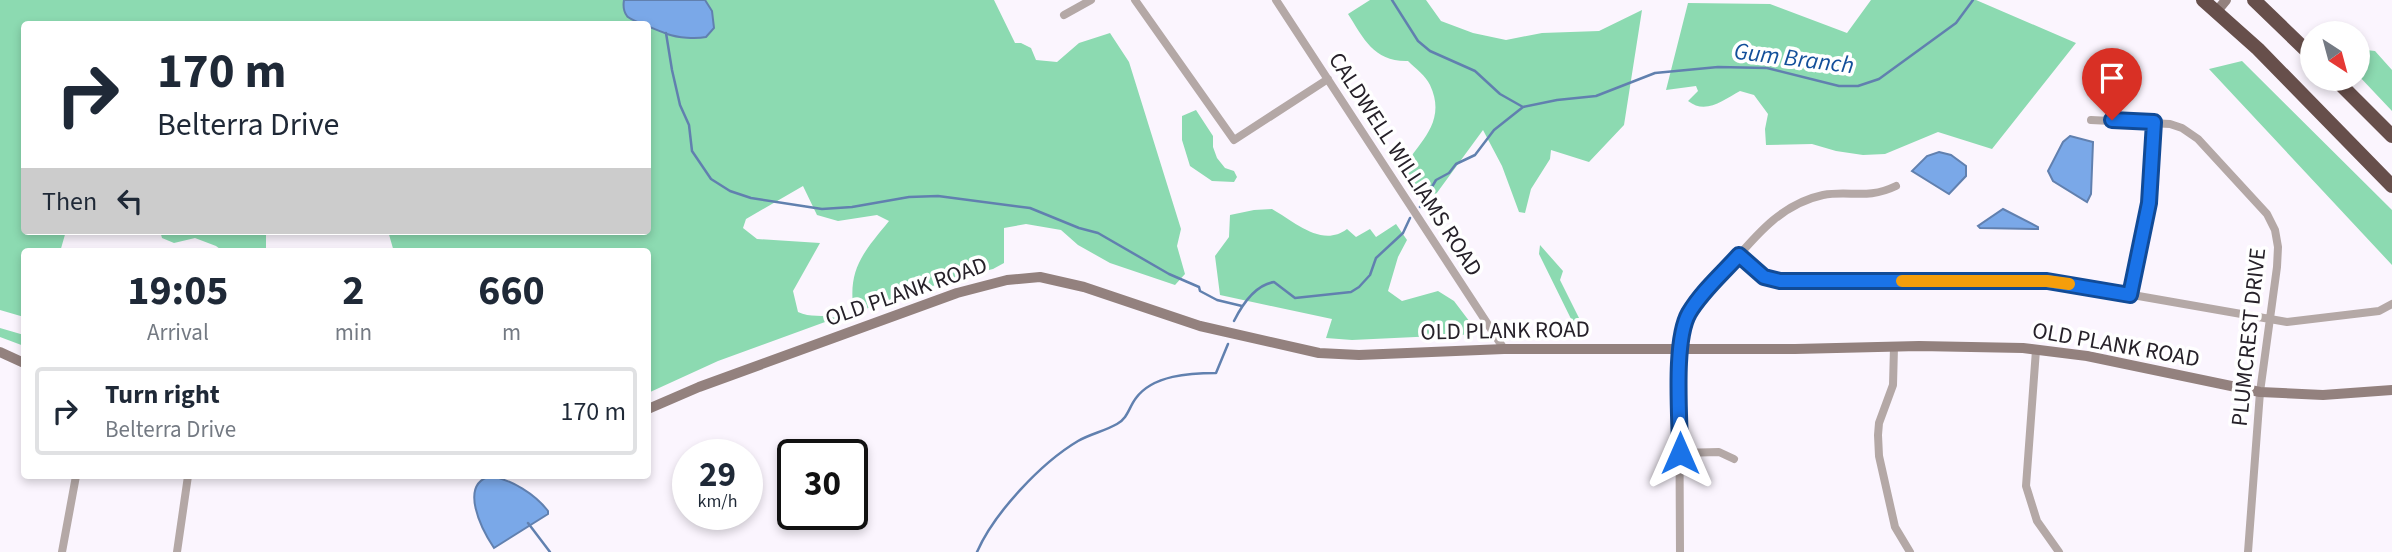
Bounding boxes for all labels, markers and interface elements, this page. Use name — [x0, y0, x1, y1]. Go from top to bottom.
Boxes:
north arrow — [2300, 21, 2370, 91]
map controls — [2300, 21, 2370, 91]
water label: Gum Branch — [1732, 34, 1856, 83]
text: 170 m — [157, 37, 286, 107]
street label: CALDWELL WILLIAMS ROAD — [1321, 46, 1491, 283]
pin — [2082, 48, 2142, 120]
icon: right — [42, 49, 133, 140]
icon: arrive — [2093, 59, 2131, 97]
text: Belterra Drive — [157, 102, 339, 148]
icon: left — [111, 182, 149, 220]
text: Then — [42, 183, 97, 220]
street label: PLUMCREST DRIVE — [2223, 246, 2274, 428]
street label: OLD PLANK ROAD — [821, 248, 992, 335]
text: 19:05 — [127, 261, 229, 321]
text: 2 — [342, 261, 364, 321]
text: 660 — [478, 261, 545, 321]
street label: OLD PLANK ROAD — [1420, 313, 1590, 348]
street label: OLD PLANK ROAD — [2030, 314, 2202, 375]
text: Arrival — [147, 316, 209, 349]
text: min — [335, 316, 372, 349]
text: m — [502, 316, 521, 349]
text: Turn right — [105, 376, 220, 413]
icon: right — [46, 392, 84, 430]
text: 170 m — [560, 393, 626, 430]
text: Belterra Drive — [105, 413, 236, 446]
position arrow — [1643, 416, 1717, 490]
speed limit sign: 30 — [777, 439, 868, 530]
text: 29 — [699, 450, 736, 500]
text: km/h — [698, 489, 737, 514]

